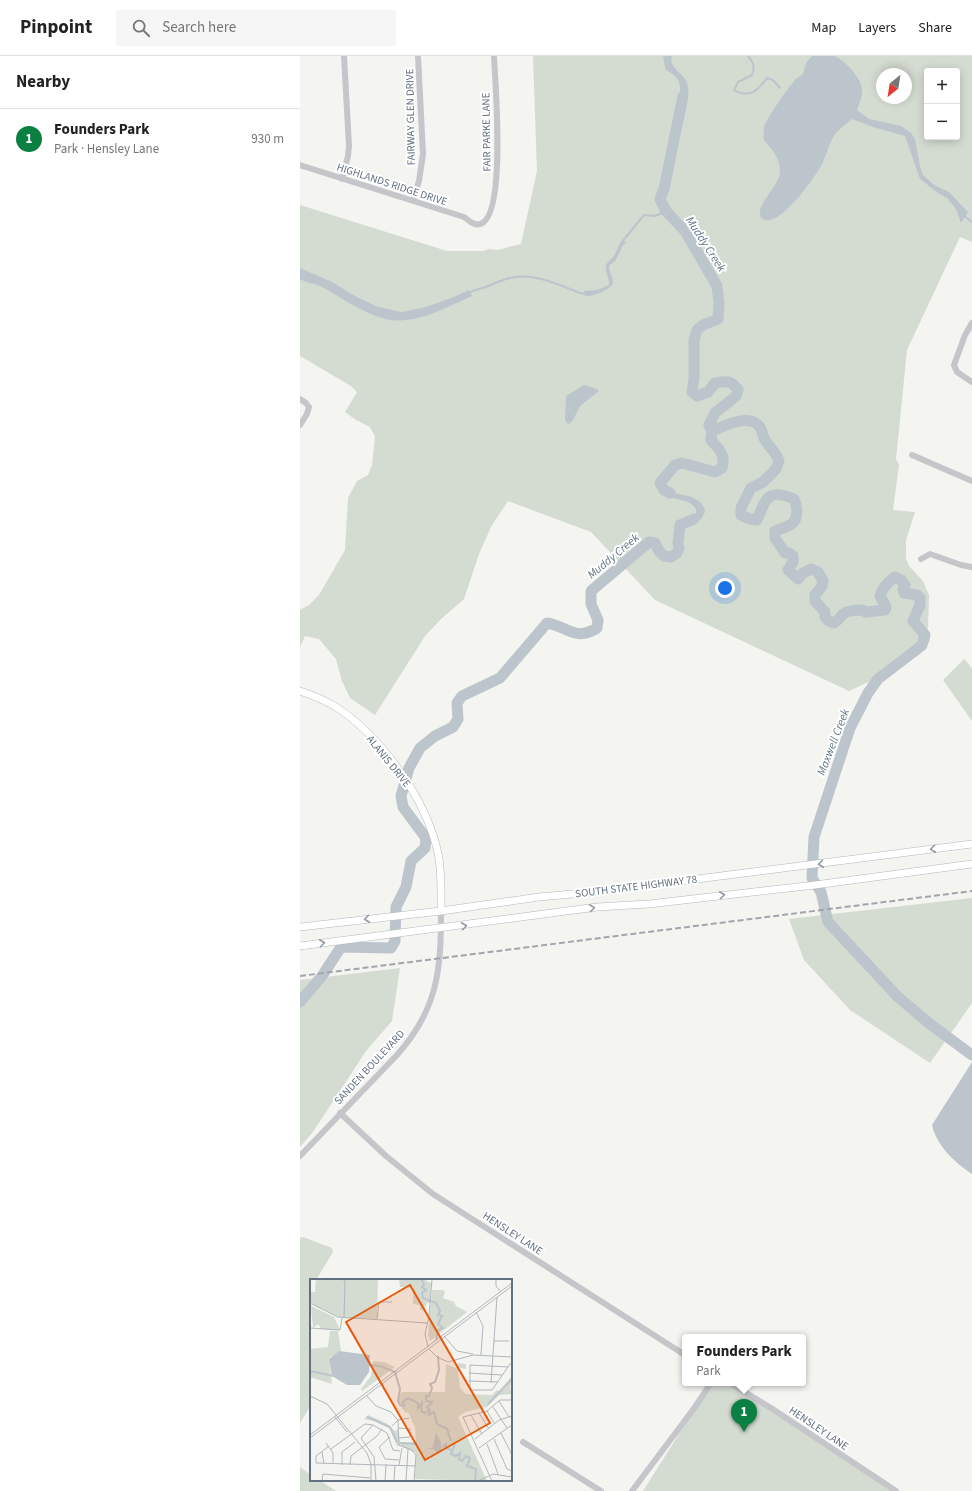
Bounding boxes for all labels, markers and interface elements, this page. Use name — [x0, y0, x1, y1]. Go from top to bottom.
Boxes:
search box — [116, 10, 396, 46]
text: Pinpoint — [20, 14, 92, 41]
icon: search — [130, 17, 152, 39]
text: Search here — [162, 17, 236, 38]
text: Map — [811, 18, 836, 38]
text: Layers — [858, 18, 896, 38]
text: Share — [918, 18, 952, 38]
street label: FAIRWAY GLEN DRIVE — [402, 68, 419, 165]
north arrow — [876, 68, 912, 104]
map controls — [924, 68, 960, 140]
button: + — [924, 68, 960, 104]
text: Nearby — [16, 70, 70, 94]
street label: FAIR PARKE LANE — [478, 92, 495, 172]
button: − — [924, 104, 960, 140]
text: Founders Park — [54, 119, 149, 140]
text: 1 — [26, 130, 32, 148]
text: 930 m — [251, 130, 284, 148]
text: Park · Hensley Lane — [54, 140, 159, 158]
street label: HIGHLANDS RIDGE DRIVE — [335, 160, 449, 210]
water label: Muddy Creek — [681, 213, 730, 276]
water label: Muddy Creek — [584, 529, 643, 583]
your location — [715, 578, 735, 598]
water label: Maxwell Creek — [813, 706, 854, 778]
street label: ALANIS DRIVE — [363, 732, 414, 791]
one-way arrow — [930, 844, 936, 853]
one-way arrow — [818, 859, 824, 868]
street label: SOUTH STATE HIGHWAY 78 — [574, 872, 698, 901]
one-way arrow — [719, 891, 725, 900]
one-way arrow — [589, 904, 596, 913]
one-way arrow — [364, 915, 370, 924]
one-way arrow — [461, 921, 467, 930]
one-way arrow — [319, 939, 325, 948]
street label: SANDEN BOULEVARD — [331, 1026, 408, 1108]
street label: HENSLEY LANE — [480, 1208, 546, 1259]
inset map — [310, 1279, 512, 1481]
popup — [682, 1334, 806, 1386]
text: Founders Park — [696, 1341, 792, 1362]
text: Park — [696, 1362, 721, 1380]
pin: 1 — [731, 1399, 757, 1432]
street label: HENSLEY LANE — [786, 1403, 852, 1454]

